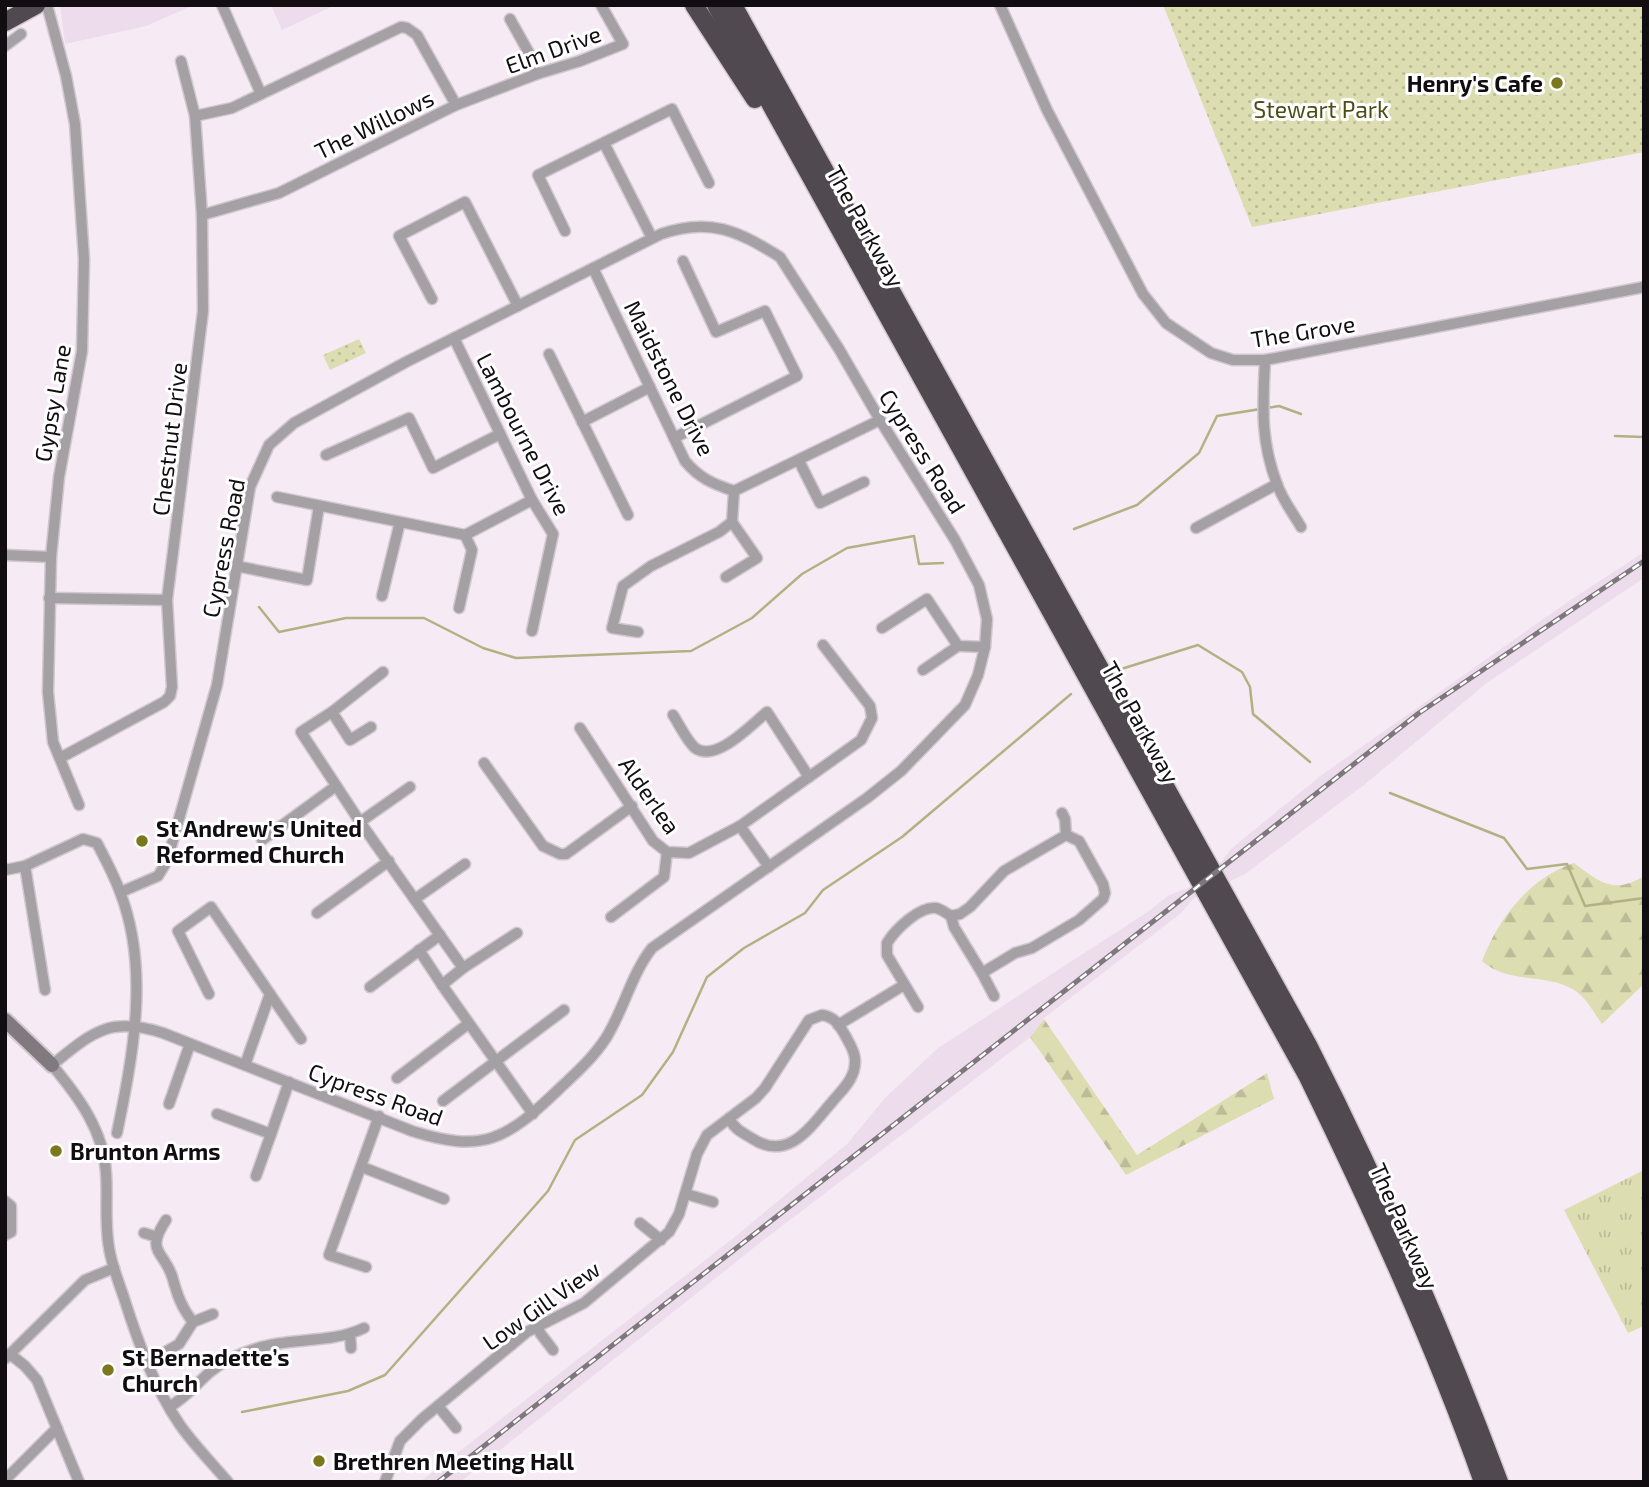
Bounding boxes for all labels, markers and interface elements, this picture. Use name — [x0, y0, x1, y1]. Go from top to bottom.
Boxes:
street label: Elm Drive — [501, 19, 605, 79]
place label: Henry's Cafe — [1407, 69, 1543, 97]
marker: Henry's Cafe — [1549, 75, 1565, 91]
street label: The Willows — [310, 83, 438, 165]
park label: Stewart Park — [1253, 95, 1389, 123]
street label: The Parkway — [821, 160, 911, 292]
street label: Maidstone Drive — [619, 296, 721, 460]
street label: The Grove — [1249, 309, 1357, 353]
street label: Gypsy Lane — [28, 342, 76, 464]
street label: Lambourne Drive — [471, 348, 577, 520]
street label: Chestnut Drive — [146, 361, 192, 517]
street label: Cypress Road — [874, 384, 972, 518]
street label: Cypress Road — [196, 476, 250, 620]
street label: The Parkway — [1096, 656, 1186, 788]
street label: Alderlea — [613, 751, 687, 839]
place label: St Andrew's United Reformed Church — [156, 814, 362, 868]
marker: St Andrew's United Reformed Church — [134, 833, 150, 849]
street label: Cypress Road — [305, 1057, 447, 1131]
place label: Brunton Arms — [70, 1137, 221, 1165]
marker: Brunton Arms — [48, 1143, 64, 1159]
street label: The Parkway — [1365, 1159, 1445, 1293]
street label: Low Gill View — [477, 1254, 605, 1356]
place label: St Bernadette’s Church — [122, 1343, 290, 1397]
marker: St Bernadette’s Church — [100, 1362, 116, 1378]
place label: Brethren Meeting Hall — [333, 1447, 574, 1475]
marker: Brethren Meeting Hall — [311, 1453, 327, 1469]

